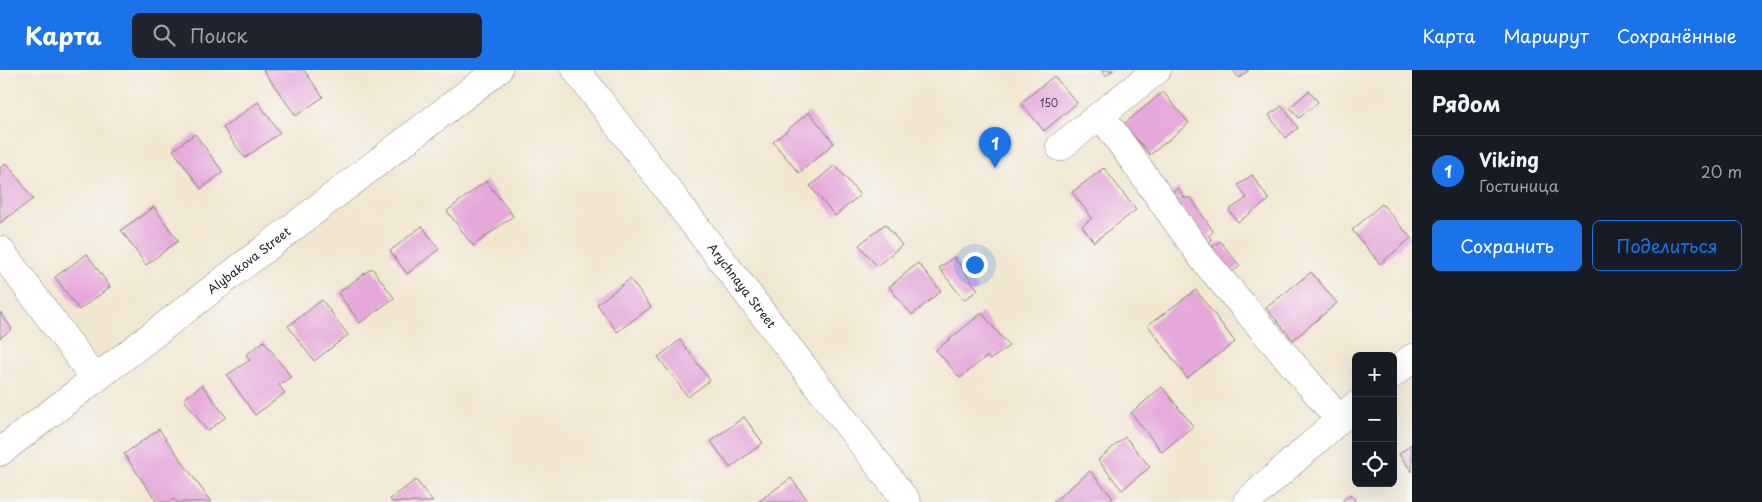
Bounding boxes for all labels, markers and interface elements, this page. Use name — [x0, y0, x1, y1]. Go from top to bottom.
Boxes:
search box — [132, 13, 482, 58]
text: Карта — [25, 17, 102, 53]
icon: search — [150, 21, 178, 49]
text: Поиск — [190, 21, 248, 49]
text: Карта — [1423, 22, 1475, 49]
text: Маршрут — [1503, 22, 1589, 49]
text: Сохранённые — [1617, 22, 1737, 49]
text: Рядом — [1432, 87, 1500, 119]
house number: 150 — [1040, 95, 1058, 110]
pin: 1 — [979, 127, 1011, 168]
text: Viking — [1479, 145, 1539, 173]
text: 1 — [1444, 159, 1452, 183]
text: 20 m — [1701, 159, 1742, 183]
text: Гостиница — [1479, 173, 1559, 197]
button: Сохранить — [1432, 220, 1582, 271]
button: Поделиться — [1592, 220, 1742, 271]
street label: Alybakova Street — [203, 222, 294, 298]
street label: Arychnaya Street — [704, 239, 781, 332]
your location — [962, 252, 988, 278]
map controls — [1352, 352, 1397, 487]
button: + — [1352, 352, 1397, 397]
button: − — [1352, 397, 1397, 442]
button: locate — [1352, 442, 1397, 487]

